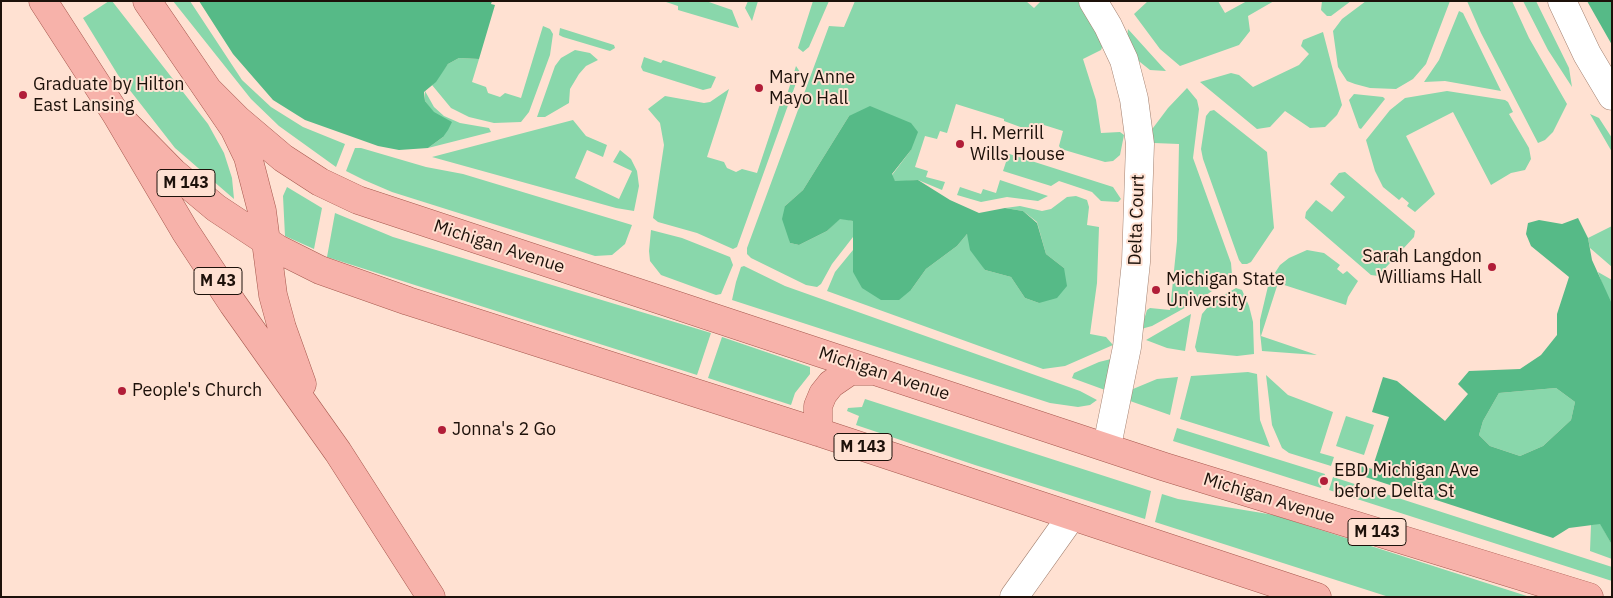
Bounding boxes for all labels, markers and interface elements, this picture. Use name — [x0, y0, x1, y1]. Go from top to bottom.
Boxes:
place label: Mary Anne Mayo Hall — [769, 67, 855, 110]
place label: Graduate by Hilton East Lansing — [33, 74, 184, 116]
marker: Mary Anne Mayo Hall — [753, 82, 765, 94]
marker: Graduate by Hilton East Lansing — [17, 89, 29, 101]
place label: H. Merrill Wills House — [970, 123, 1065, 166]
marker: H. Merrill Wills House — [954, 138, 966, 150]
road number: M 143 — [157, 170, 215, 197]
street label: Delta Court — [1125, 174, 1149, 266]
street label: Michigan Avenue — [431, 216, 567, 278]
place label: Sarah Langdon Williams Hall — [1362, 246, 1482, 288]
marker: Sarah Langdon Williams Hall — [1486, 261, 1498, 273]
road number: M 43 — [194, 268, 242, 294]
place label: Michigan State University — [1166, 269, 1285, 312]
marker: Michigan State University — [1150, 284, 1162, 296]
street label: Michigan Avenue — [816, 343, 952, 405]
place label: People's Church — [132, 380, 262, 402]
marker: People's Church — [116, 385, 128, 397]
place label: Jonna's 2 Go — [452, 419, 556, 441]
marker: Jonna's 2 Go — [436, 424, 448, 436]
road number: M 143 — [834, 434, 892, 461]
place label: EBD Michigan Ave before Delta St — [1334, 460, 1479, 502]
street label: Michigan Avenue — [1201, 469, 1337, 529]
marker: EBD Michigan Ave before Delta St — [1318, 475, 1330, 487]
road number: M 143 — [1348, 518, 1406, 546]

